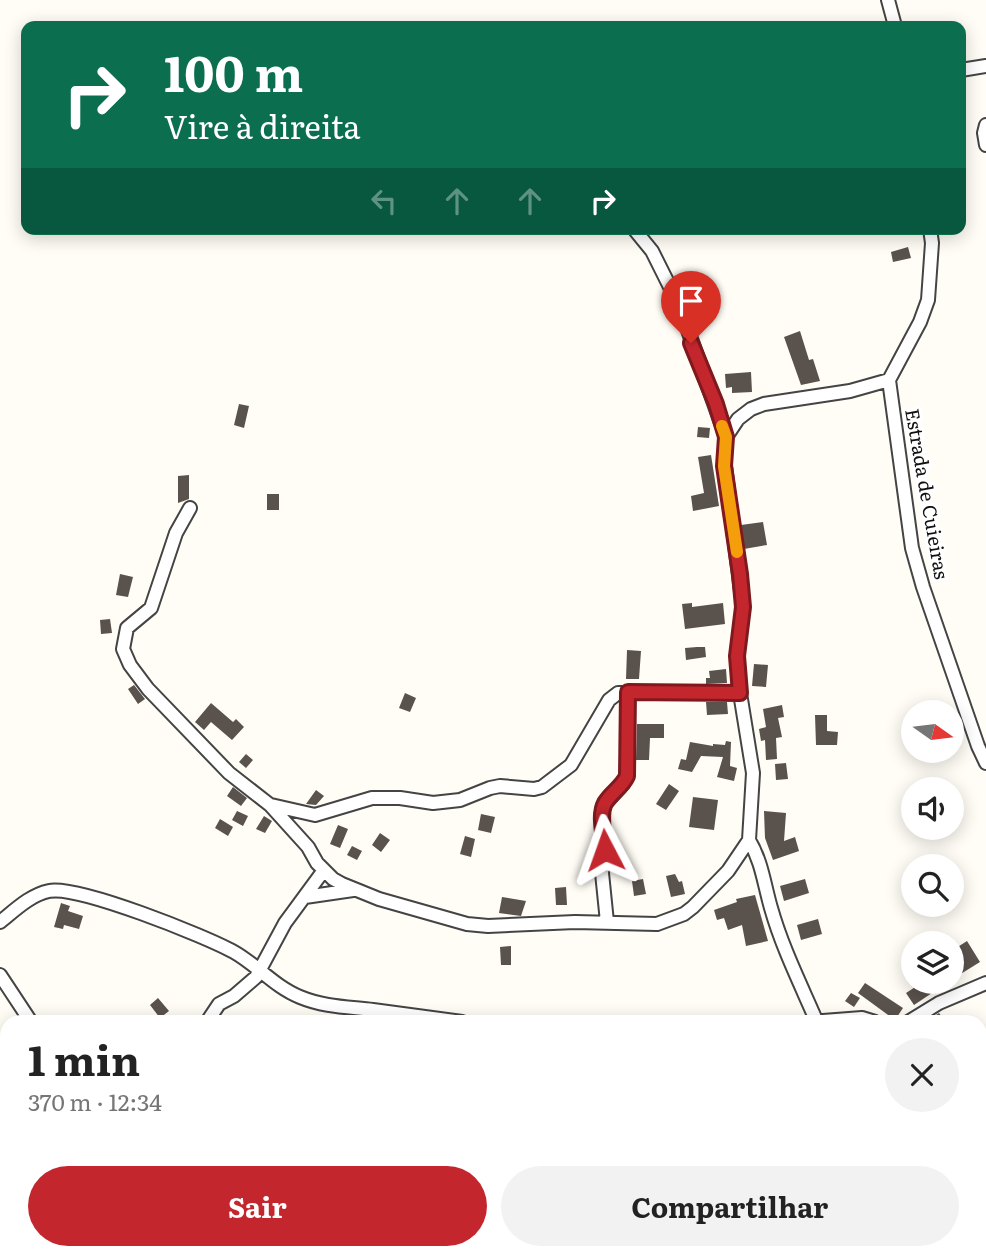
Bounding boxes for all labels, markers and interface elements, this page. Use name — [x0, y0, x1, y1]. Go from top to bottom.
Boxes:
text: 100 m — [164, 34, 303, 107]
icon: right — [49, 49, 140, 140]
text: Vire à direita — [164, 101, 361, 149]
icon: left — [365, 182, 403, 220]
icon: ahead — [438, 182, 476, 220]
icon: ahead — [511, 182, 549, 220]
icon: right — [584, 182, 622, 220]
pin — [661, 271, 721, 343]
icon: arrive — [672, 282, 710, 320]
street label: Estrada de Cuieiras — [899, 406, 957, 582]
north arrow — [901, 700, 964, 763]
map controls — [901, 700, 964, 994]
button: sound — [901, 777, 964, 840]
position arrow — [568, 813, 642, 887]
button: search — [901, 854, 964, 917]
button: layers — [901, 931, 964, 994]
text: 1 min — [28, 1027, 140, 1089]
button: close — [885, 1038, 959, 1112]
text: 370 m · 12:34 — [28, 1084, 162, 1118]
button: Sair — [28, 1166, 487, 1246]
button: Compartilhar — [501, 1166, 959, 1246]

